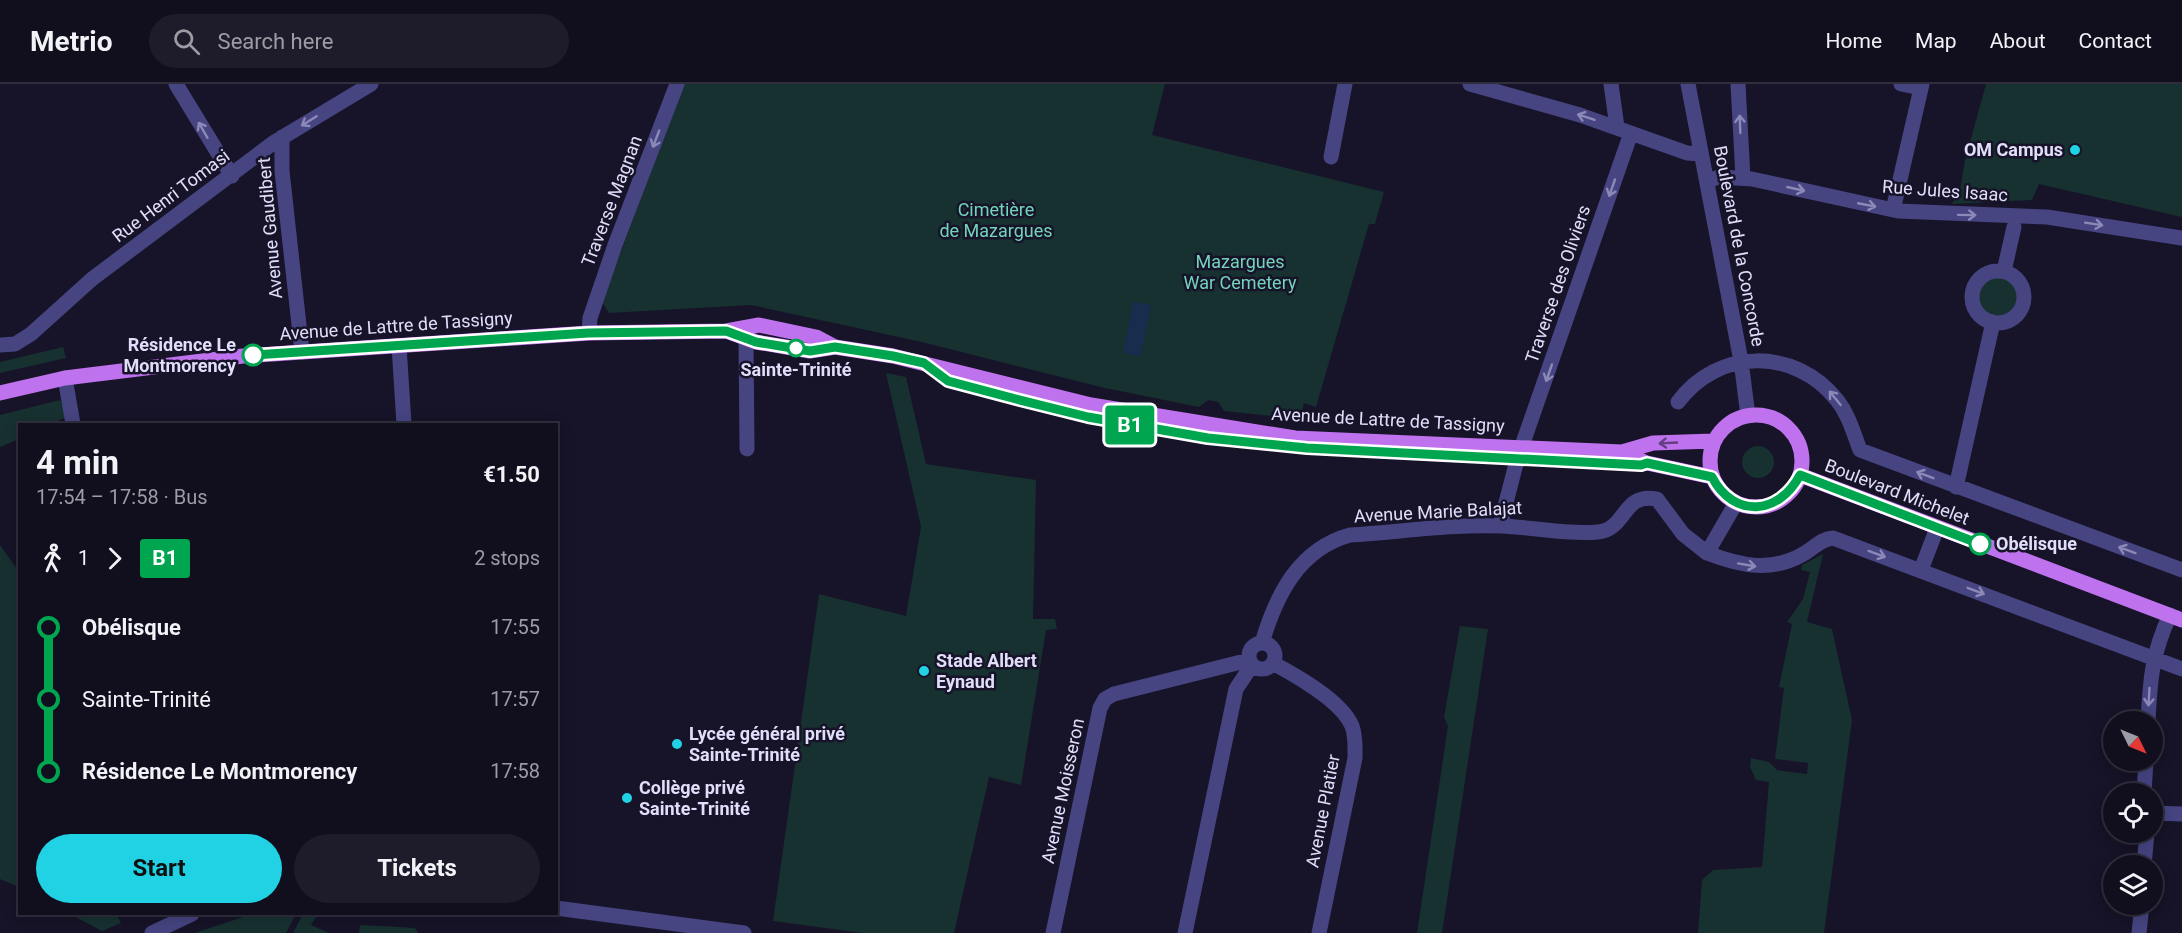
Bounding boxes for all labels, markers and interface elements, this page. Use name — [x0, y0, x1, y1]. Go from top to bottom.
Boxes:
search box — [149, 14, 569, 68]
text: Metrio — [30, 25, 113, 58]
icon: search — [170, 25, 203, 58]
text: Search here — [218, 29, 333, 54]
text: Home — [1826, 29, 1882, 53]
text: Map — [1915, 29, 1957, 53]
text: About — [1990, 29, 2046, 53]
text: Contact — [2079, 29, 2152, 53]
one-way arrow — [1577, 111, 1596, 122]
one-way arrow — [1734, 114, 1746, 134]
one-way arrow — [301, 116, 318, 128]
one-way arrow — [197, 122, 209, 139]
one-way arrow — [650, 129, 661, 147]
street label: Traverse Magnan — [577, 132, 646, 269]
place label: OM Campus — [1964, 139, 2063, 160]
marker: OM Campus — [2068, 143, 2082, 157]
street label: Boulevard de la Concorde — [1710, 144, 1769, 348]
street label: Rue Henri Tomasi — [108, 145, 233, 247]
street label: Avenue Gaudibert — [253, 156, 286, 300]
street label: Rue Jules Isaac — [1882, 176, 2008, 205]
one-way arrow — [1605, 178, 1616, 197]
one-way arrow — [1787, 184, 1806, 196]
park label: Cimetière de Mazargues — [939, 199, 1053, 241]
one-way arrow — [1857, 200, 1876, 211]
street label: Traverse des Oliviers — [1521, 202, 1594, 366]
one-way arrow — [1956, 209, 1976, 221]
one-way arrow — [2084, 219, 2104, 230]
park label: Mazargues War Cemetery — [1184, 251, 1297, 293]
street label: Avenue de Lattre de Tassigny — [279, 307, 514, 344]
place label: Résidence Le Montmorency — [123, 334, 237, 376]
marker: Sainte-Trinité — [787, 339, 805, 357]
marker: Résidence Le Montmorency — [242, 344, 264, 366]
place label: Sainte-Trinité — [740, 359, 852, 380]
one-way arrow — [1542, 363, 1553, 382]
one-way arrow — [1828, 390, 1841, 406]
street label: Avenue de Lattre de Tassigny — [1271, 403, 1506, 436]
line badge: B1 — [1103, 406, 1157, 444]
text: B1 — [1117, 413, 1143, 437]
one-way arrow — [1658, 437, 1678, 448]
text: 4 min — [36, 443, 119, 482]
street label: Boulevard Michelet — [1822, 454, 1972, 529]
text: €1.50 — [483, 462, 540, 487]
one-way arrow — [1916, 468, 1935, 479]
text: 17:54 – 17:58 · Bus — [36, 485, 208, 509]
street label: Avenue Marie Balajat — [1353, 497, 1523, 526]
marker: Obélisque — [1969, 533, 1991, 555]
place label: Obélisque — [1996, 533, 2077, 554]
icon: walk — [36, 542, 69, 575]
icon: forward — [98, 542, 131, 575]
one-way arrow — [2118, 544, 2137, 555]
text: 1 — [78, 546, 89, 570]
text: B1 — [152, 546, 178, 570]
text: 2 stops — [474, 546, 540, 570]
one-way arrow — [1867, 549, 1886, 560]
one-way arrow — [1737, 560, 1757, 571]
one-way arrow — [1966, 586, 1984, 597]
text: Obélisque — [82, 615, 181, 640]
text: 17:55 — [490, 615, 540, 639]
place label: Stade Albert Eynaud — [936, 650, 1037, 692]
marker: Stade Albert Eynaud — [917, 664, 931, 678]
one-way arrow — [2144, 686, 2155, 706]
text: Sainte-Trinité — [82, 687, 211, 712]
text: 17:57 — [490, 687, 540, 711]
north arrow — [2103, 711, 2163, 771]
map controls — [2103, 711, 2163, 915]
street label: Avenue Moisseron — [1037, 716, 1088, 865]
place label: Lycée général privé Sainte-Trinité — [689, 723, 845, 765]
marker: Lycée général privé Sainte-Trinité — [670, 737, 684, 751]
street label: Avenue Platier — [1301, 753, 1344, 869]
text: Résidence Le Montmorency — [82, 759, 357, 784]
text: 17:58 — [490, 759, 540, 783]
place label: Collège privé Sainte-Trinité — [639, 777, 750, 819]
button: locate — [2103, 783, 2163, 843]
marker: Collège privé Sainte-Trinité — [620, 791, 634, 805]
button: Start — [36, 834, 282, 903]
button: Tickets — [294, 834, 540, 903]
button: layers — [2103, 855, 2163, 915]

